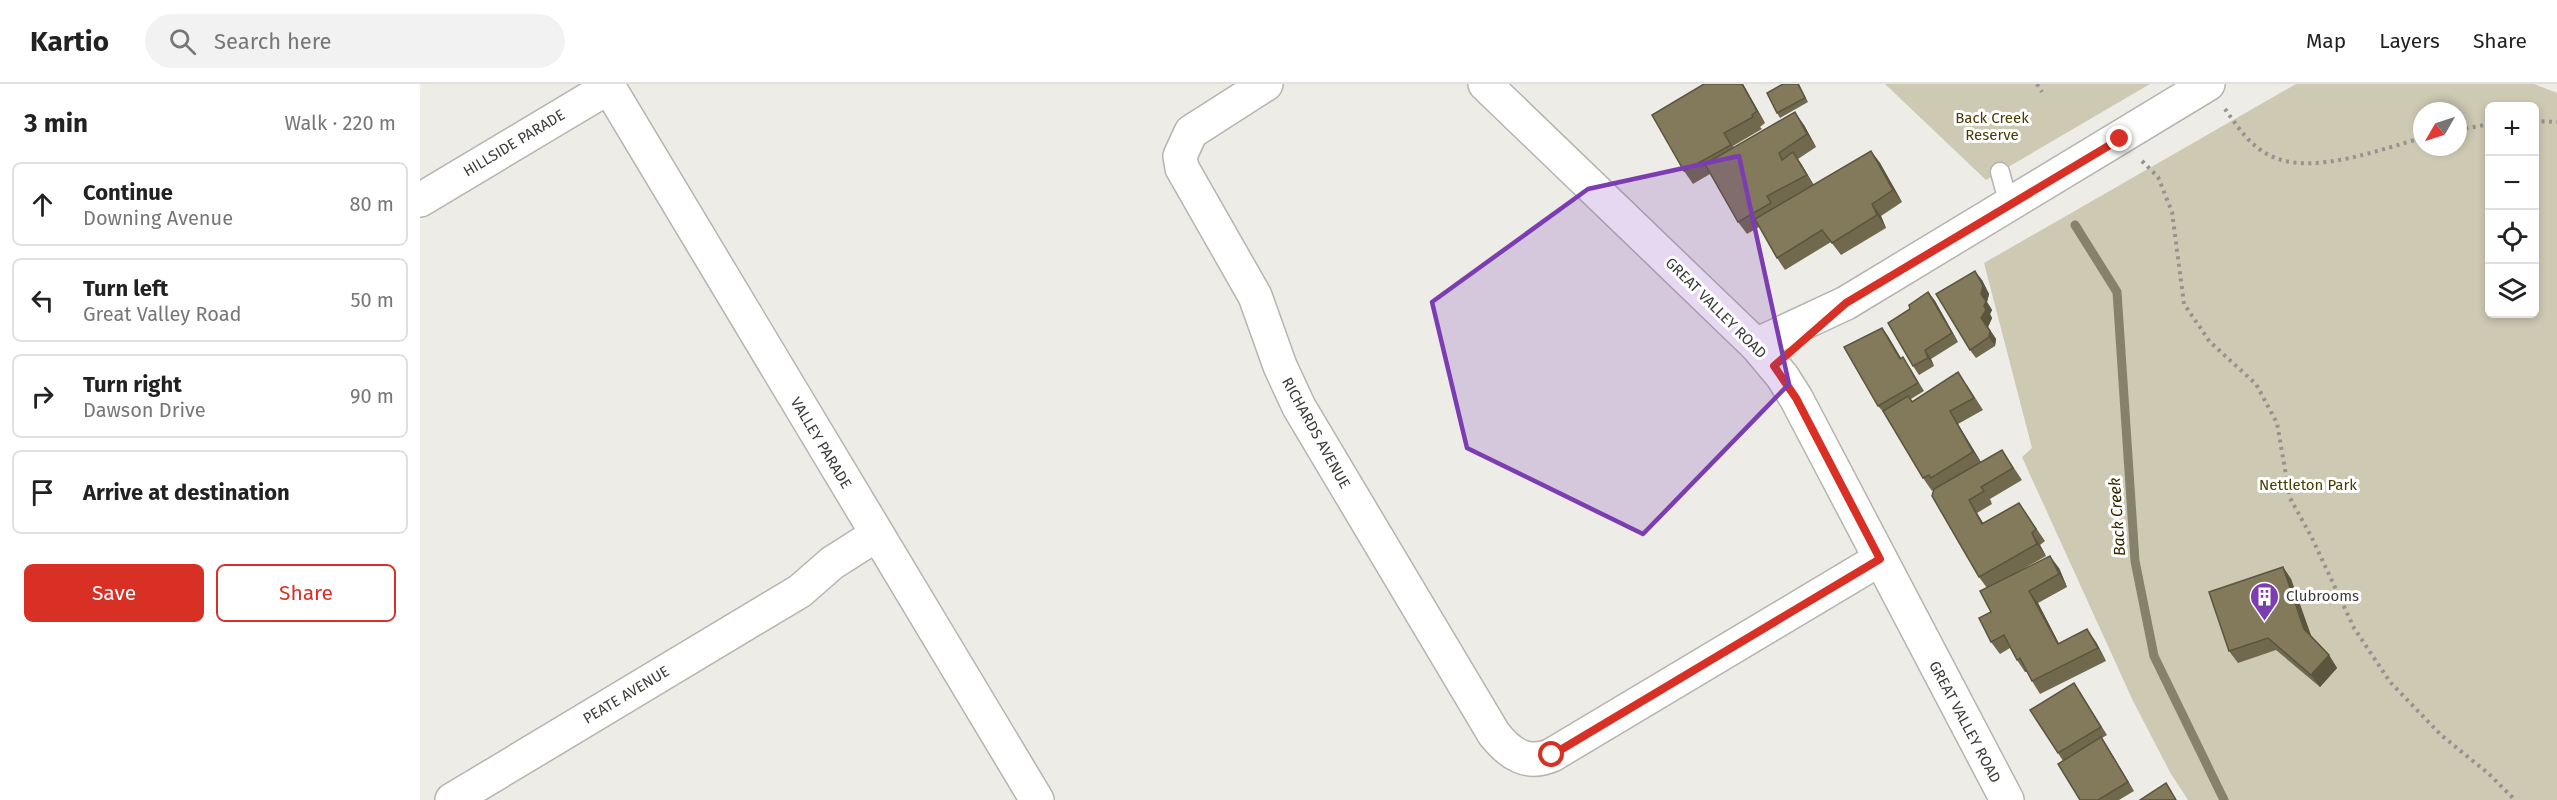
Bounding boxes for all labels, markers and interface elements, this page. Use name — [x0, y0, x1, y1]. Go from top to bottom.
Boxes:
search box — [145, 14, 565, 68]
text: Kartio — [30, 25, 109, 58]
icon: search — [166, 25, 199, 58]
text: Search here — [214, 28, 332, 55]
text: Map — [2306, 28, 2346, 54]
text: Layers — [2379, 28, 2440, 54]
text: Share — [2473, 28, 2527, 54]
north arrow — [2413, 102, 2467, 156]
map controls — [2485, 102, 2539, 318]
button: + — [2485, 102, 2539, 156]
street label: HILLSIDE PARADE — [460, 106, 568, 180]
text: 3 min — [24, 108, 88, 139]
park label: Back Creek Reserve — [1955, 109, 2029, 144]
text: Walk · 220 m — [285, 111, 396, 135]
route end — [2106, 125, 2132, 151]
button: − — [2485, 156, 2539, 210]
text: Continue — [83, 179, 173, 206]
icon: ahead — [26, 188, 59, 221]
text: 80 m — [349, 192, 394, 216]
text: Downing Avenue — [83, 206, 233, 230]
button: locate — [2485, 210, 2539, 264]
street label: GREAT VALLEY ROAD — [1662, 254, 1770, 362]
button: layers — [2485, 264, 2539, 318]
text: Turn left — [83, 275, 168, 302]
icon: left — [26, 284, 59, 317]
text: 50 m — [350, 288, 394, 312]
text: Great Valley Road — [83, 302, 242, 326]
text: Turn right — [83, 371, 182, 398]
street label: RICHARDS AVENUE — [1278, 374, 1354, 492]
icon: right — [26, 380, 59, 413]
text: 90 m — [350, 384, 394, 408]
street label: VALLEY PARADE — [787, 394, 855, 492]
text: Dawson Drive — [83, 398, 206, 422]
icon: arrive — [26, 476, 59, 509]
park label: Nettleton Park — [2259, 476, 2357, 494]
water label: Back Creek — [2105, 477, 2129, 557]
text: Arrive at destination — [83, 479, 290, 506]
button: Save — [24, 564, 204, 622]
button: Share — [216, 564, 396, 622]
building icon: Clubrooms — [2249, 580, 2281, 622]
place label: Clubrooms — [2286, 587, 2359, 605]
street label: GREAT VALLEY ROAD — [1925, 658, 2005, 786]
street label: PEATE AVENUE — [580, 662, 672, 728]
route start — [1538, 741, 1564, 767]

